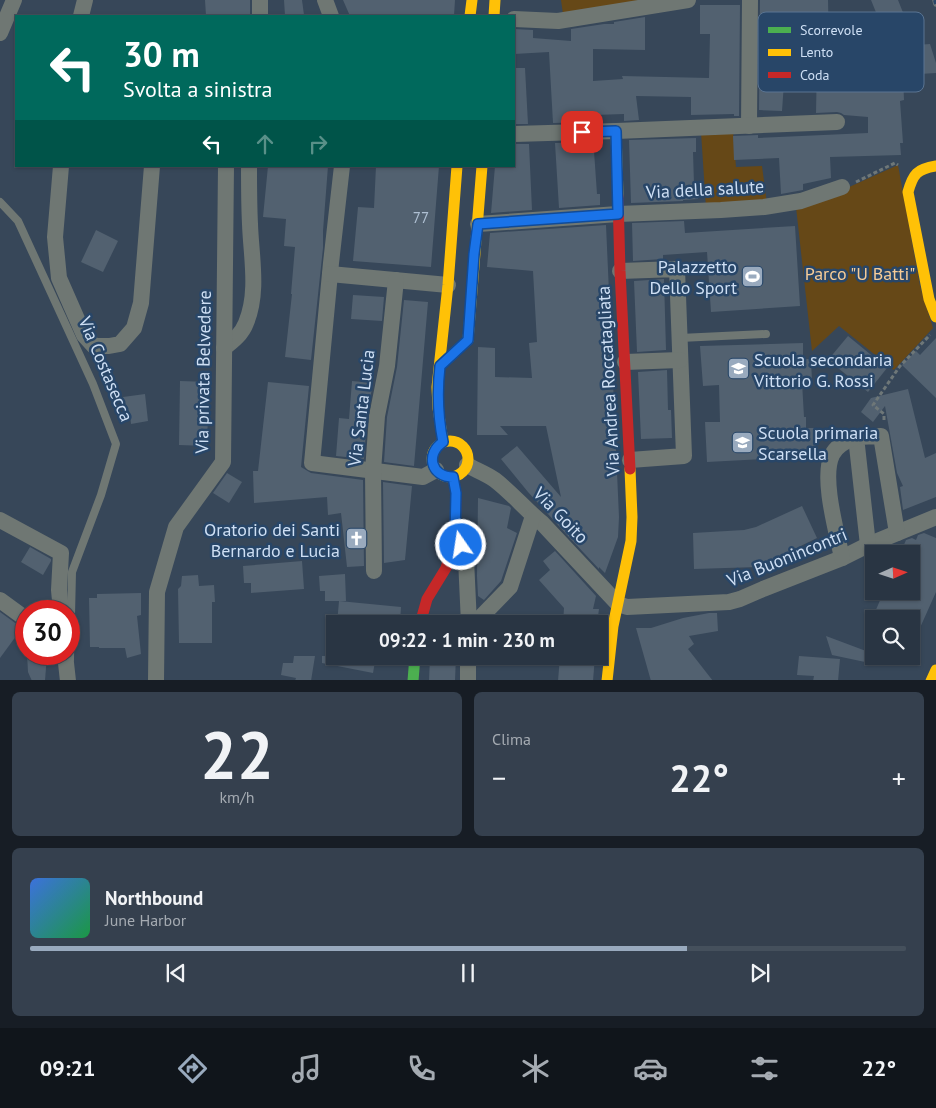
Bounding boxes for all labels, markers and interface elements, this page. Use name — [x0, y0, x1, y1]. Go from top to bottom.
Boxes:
legend — [758, 12, 924, 92]
text: Scorrevole — [800, 21, 863, 39]
text: 30 m — [123, 31, 200, 77]
icon: left — [40, 35, 105, 100]
text: Lento — [800, 43, 833, 61]
text: Coda — [800, 66, 830, 84]
text: Svolta a sinistra — [123, 75, 273, 103]
pin — [561, 111, 603, 153]
icon: arrive — [568, 118, 596, 146]
icon: left — [198, 130, 226, 158]
icon: ahead — [251, 130, 279, 158]
icon: right — [304, 130, 332, 158]
street label: Via della salute — [644, 174, 765, 204]
house number: 77 — [413, 208, 429, 227]
place label: Palazzetto Dello Sport — [649, 255, 737, 299]
park label: Parco "U Batti" — [805, 262, 915, 285]
sports icon: Palazzetto Dello Sport — [741, 264, 765, 288]
street label: Via Andrea Roccatagliata — [592, 285, 625, 478]
street label: Via privata Belvedere — [190, 290, 216, 455]
street label: Via Costasecca — [73, 312, 138, 425]
street label: Via Santa Lucia — [342, 348, 380, 469]
place label: Scuola secondaria Vittorio G. Rossi — [753, 348, 892, 392]
school or university icon: Scuola secondaria Vittorio G. Rossi — [726, 357, 750, 381]
place label: Scuola primaria Scarsella — [758, 421, 878, 465]
school or university icon: Scuola primaria Scarsella — [730, 430, 754, 454]
street label: Via Goito — [528, 481, 594, 548]
place label: Oratorio dei Santi Bernardo e Lucia — [204, 518, 340, 562]
position arrow — [434, 518, 486, 570]
street label: Via Buonincontri — [723, 522, 850, 592]
church icon: Oratorio dei Santi Bernardo e Lucia — [344, 527, 368, 551]
north arrow — [865, 545, 920, 600]
map controls — [865, 545, 920, 665]
speed limit sign: 30 — [15, 600, 80, 665]
button: search — [865, 610, 920, 665]
text: 09:22 · 1 min · 230 m — [379, 628, 555, 652]
text: 22 — [200, 712, 274, 796]
text: Clima — [492, 729, 531, 749]
text: 22° — [669, 753, 729, 802]
text: − — [492, 759, 506, 796]
text: + — [892, 759, 906, 796]
text: km/h — [219, 787, 255, 807]
text: Northbound — [105, 886, 203, 910]
text: June Harbor — [105, 910, 186, 930]
icon: previous — [162, 959, 190, 987]
icon: pause — [454, 959, 482, 987]
icon: next — [746, 959, 774, 987]
icon: directions — [175, 1051, 210, 1086]
icon: music — [289, 1051, 324, 1086]
icon: phone — [404, 1051, 439, 1086]
icon: climate — [518, 1051, 553, 1086]
icon: car — [633, 1051, 668, 1086]
icon: filters — [747, 1051, 782, 1086]
text: 09:21 — [40, 1054, 96, 1082]
text: 22° — [862, 1054, 896, 1082]

